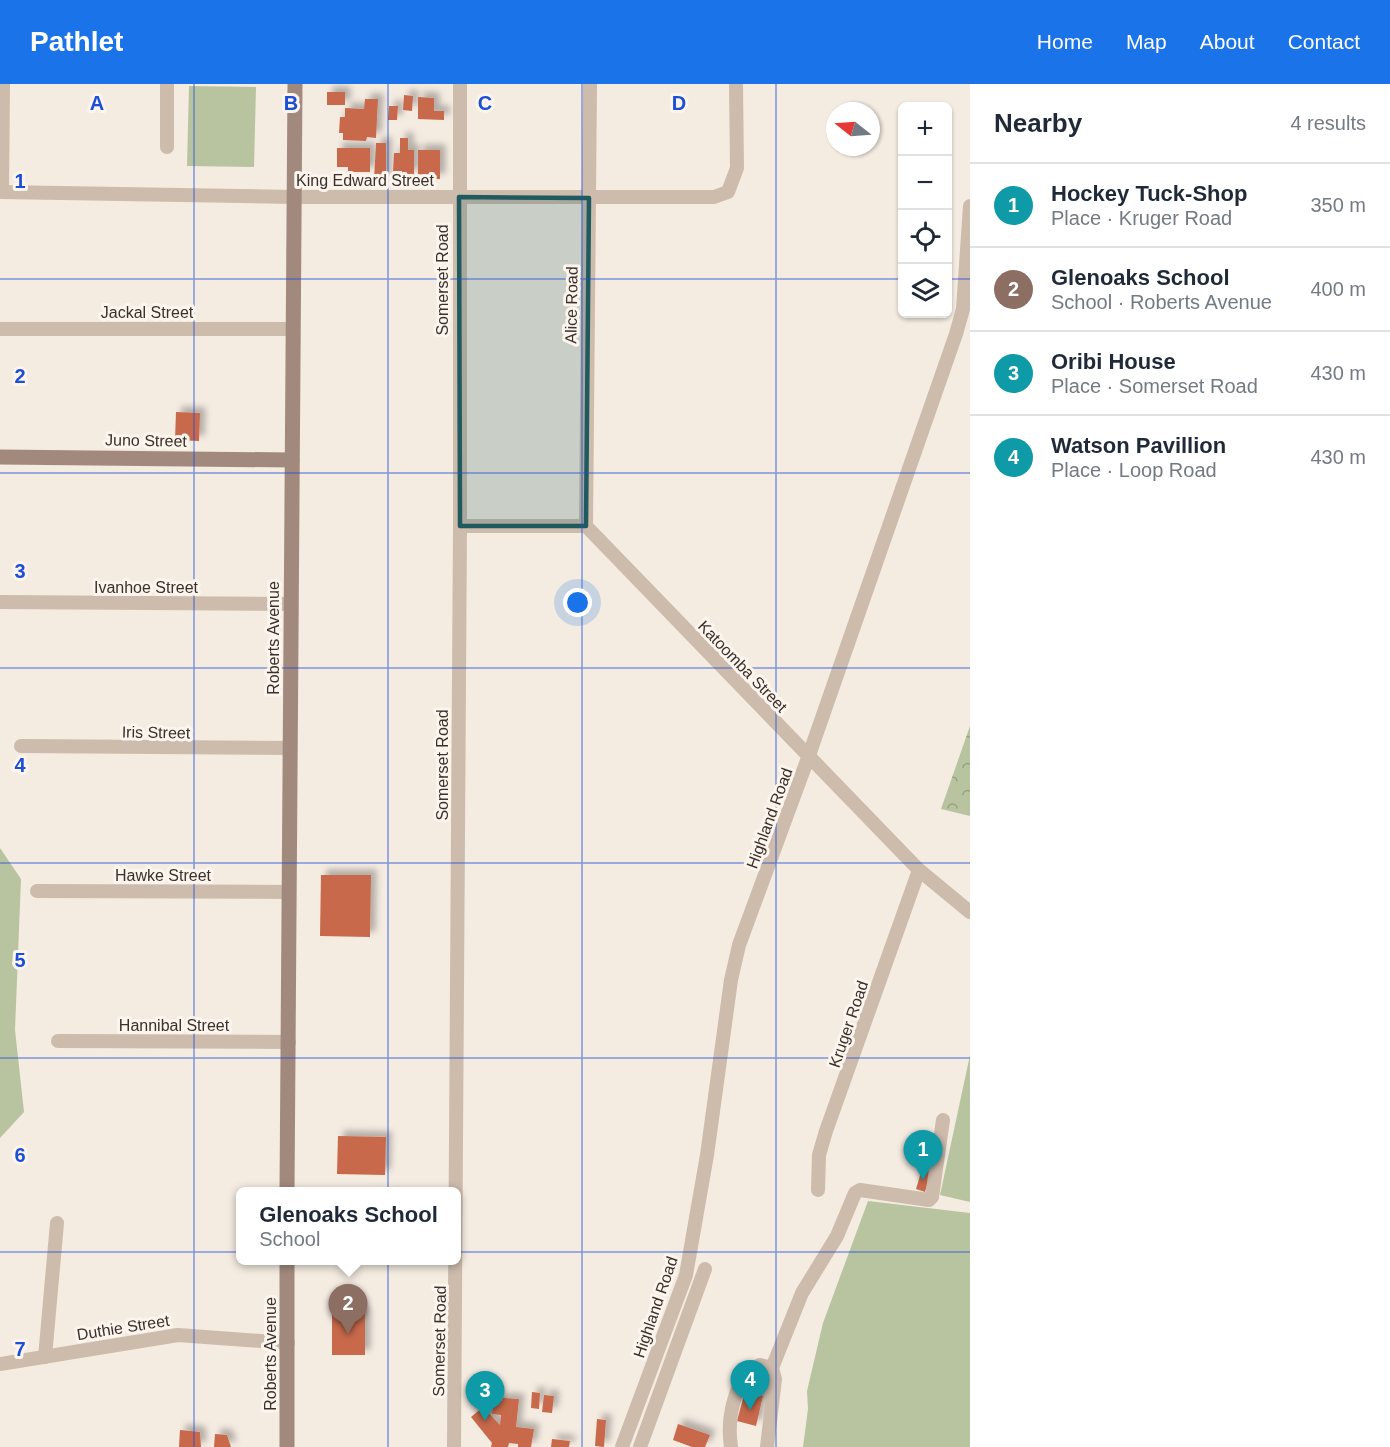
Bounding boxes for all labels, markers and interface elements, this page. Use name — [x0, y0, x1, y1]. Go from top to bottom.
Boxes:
text: Pathlet — [30, 26, 123, 57]
text: Home — [1037, 30, 1093, 53]
text: Map — [1126, 30, 1167, 53]
text: About — [1200, 30, 1255, 53]
text: Contact — [1288, 30, 1360, 53]
text: A — [90, 92, 104, 114]
text: B — [284, 92, 298, 114]
text: C — [478, 92, 492, 114]
text: D — [672, 92, 686, 114]
north arrow — [826, 102, 880, 156]
map controls — [898, 102, 952, 318]
button: + — [898, 102, 952, 156]
text: Nearby — [994, 108, 1082, 138]
text: 4 results — [1290, 112, 1366, 134]
button: − — [898, 156, 952, 210]
text: 1 — [14, 170, 26, 192]
street label: King Edward Street — [296, 172, 434, 189]
text: Hockey Tuck-Shop — [1051, 181, 1247, 206]
text: 1 — [1008, 194, 1019, 216]
text: 350 m — [1310, 194, 1366, 216]
text: Place · Kruger Road — [1051, 207, 1232, 229]
button: locate — [898, 210, 952, 264]
street label: Somerset Road — [434, 224, 451, 336]
button: layers — [898, 264, 952, 318]
text: Glenoaks School — [1051, 265, 1230, 290]
street label: Alice Road — [562, 266, 581, 344]
text: 2 — [1008, 278, 1019, 300]
text: 400 m — [1310, 278, 1366, 300]
text: School · Roberts Avenue — [1051, 291, 1272, 313]
street label: Jackal Street — [101, 304, 194, 321]
text: Oribi House — [1051, 349, 1176, 374]
text: 3 — [1008, 362, 1019, 384]
text: 430 m — [1310, 362, 1366, 384]
text: 2 — [14, 365, 26, 387]
text: Place · Somerset Road — [1051, 375, 1258, 397]
street label: Juno Street — [105, 431, 188, 450]
text: Watson Pavillion — [1051, 433, 1226, 458]
text: 4 — [1008, 446, 1019, 468]
text: 430 m — [1310, 446, 1366, 468]
text: Place · Loop Road — [1051, 459, 1217, 481]
text: 3 — [14, 560, 26, 582]
street label: Ivanhoe Street — [94, 579, 199, 596]
street label: Roberts Avenue — [265, 581, 282, 695]
your location — [563, 588, 592, 617]
street label: Katoomba Street — [695, 617, 791, 716]
street label: Somerset Road — [434, 709, 451, 821]
street label: Iris Street — [122, 723, 191, 742]
text: 4 — [14, 754, 26, 776]
street label: Highland Road — [743, 766, 796, 871]
street label: Hawke Street — [115, 867, 212, 884]
text: 5 — [14, 949, 26, 971]
street label: Kruger Road — [826, 979, 871, 1070]
street label: Hannibal Street — [119, 1017, 230, 1034]
pin: 1 — [904, 1130, 942, 1180]
text: 6 — [14, 1144, 26, 1166]
popup — [236, 1187, 461, 1265]
text: Glenoaks School — [259, 1202, 438, 1227]
text: School — [259, 1228, 320, 1250]
street label: Highland Road — [630, 1254, 681, 1360]
pin: 2 — [328, 1284, 368, 1334]
street label: Somerset Road — [430, 1285, 449, 1397]
street label: Roberts Avenue — [262, 1297, 279, 1411]
street label: Duthie Street — [76, 1312, 171, 1343]
text: 7 — [14, 1338, 26, 1360]
pin: 4 — [730, 1360, 770, 1410]
pin: 3 — [466, 1372, 504, 1421]

